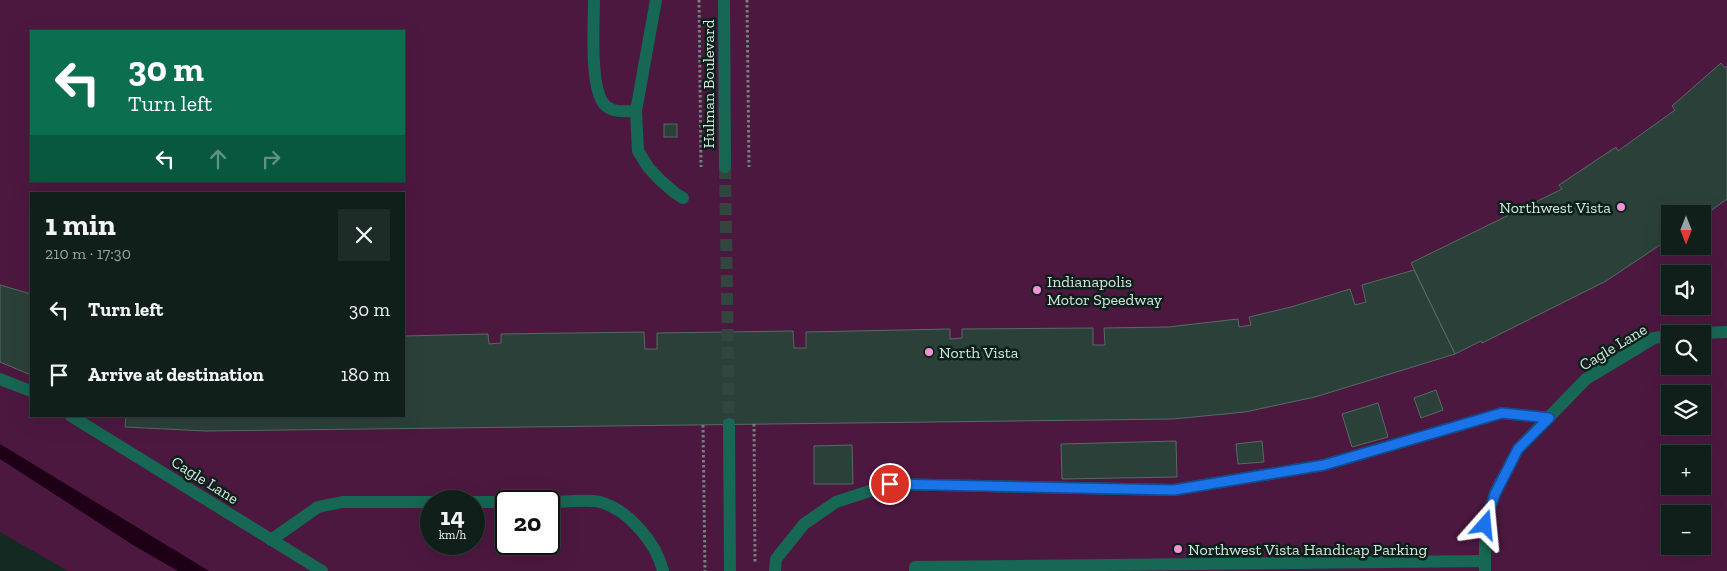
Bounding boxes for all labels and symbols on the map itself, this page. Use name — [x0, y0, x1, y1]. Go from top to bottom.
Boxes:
street label: Hulman Boulevard — [699, 19, 718, 149]
place label: Northwest Vista — [1499, 198, 1611, 217]
marker: Northwest Vista — [1615, 201, 1627, 213]
north arrow — [1661, 205, 1711, 255]
place label: Indianapolis Motor Speedway — [1047, 272, 1163, 309]
marker: Indianapolis Motor Speedway — [1031, 284, 1043, 296]
street label: Cagle Lane — [1576, 319, 1650, 375]
place label: North Vista — [939, 343, 1019, 362]
marker: North Vista — [923, 346, 935, 358]
street label: Cagle Lane — [168, 452, 242, 508]
pin — [869, 463, 911, 505]
speed limit sign: 20 — [495, 490, 560, 555]
position arrow — [1458, 498, 1510, 550]
place label: Northwest Vista Handicap Parking — [1188, 540, 1427, 559]
marker: Northwest Vista Handicap Parking — [1172, 543, 1184, 555]

